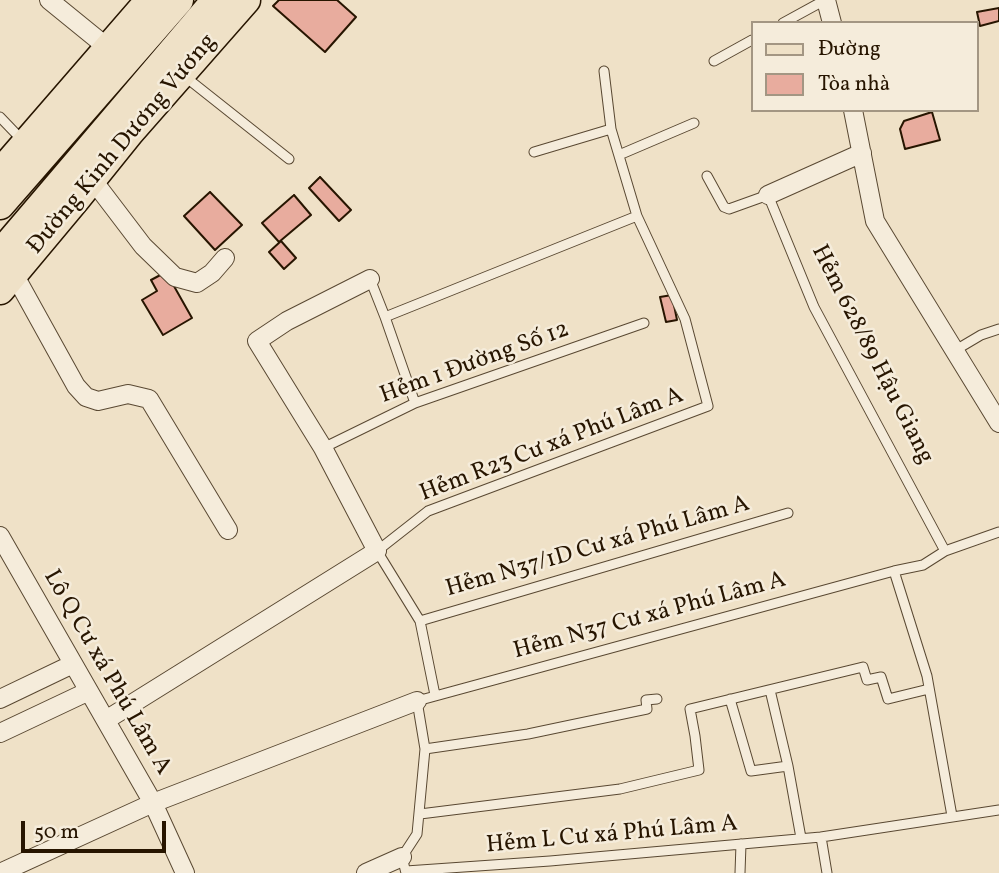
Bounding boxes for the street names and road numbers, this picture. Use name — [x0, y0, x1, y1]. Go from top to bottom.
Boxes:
street label: Đường Kinh Dương Vương — [22, 29, 224, 261]
street label: Hẻm 628/89 Hậu Giang — [803, 241, 939, 469]
street label: Hẻm 1 Đường Số 12 — [377, 316, 573, 412]
street label: Hẻm R23 Cư xá Phú Lâm A — [416, 382, 688, 510]
street label: Hẻm N37/1D Cư xá Phú Lâm A — [443, 491, 753, 605]
street label: Lô Q Cư xá Phú Lâm A — [36, 565, 176, 781]
street label: Hẻm N37 Cư xá Phú Lâm A — [511, 567, 789, 667]
street label: Hẻm L Cư xá Phú Lâm A — [485, 811, 739, 861]

